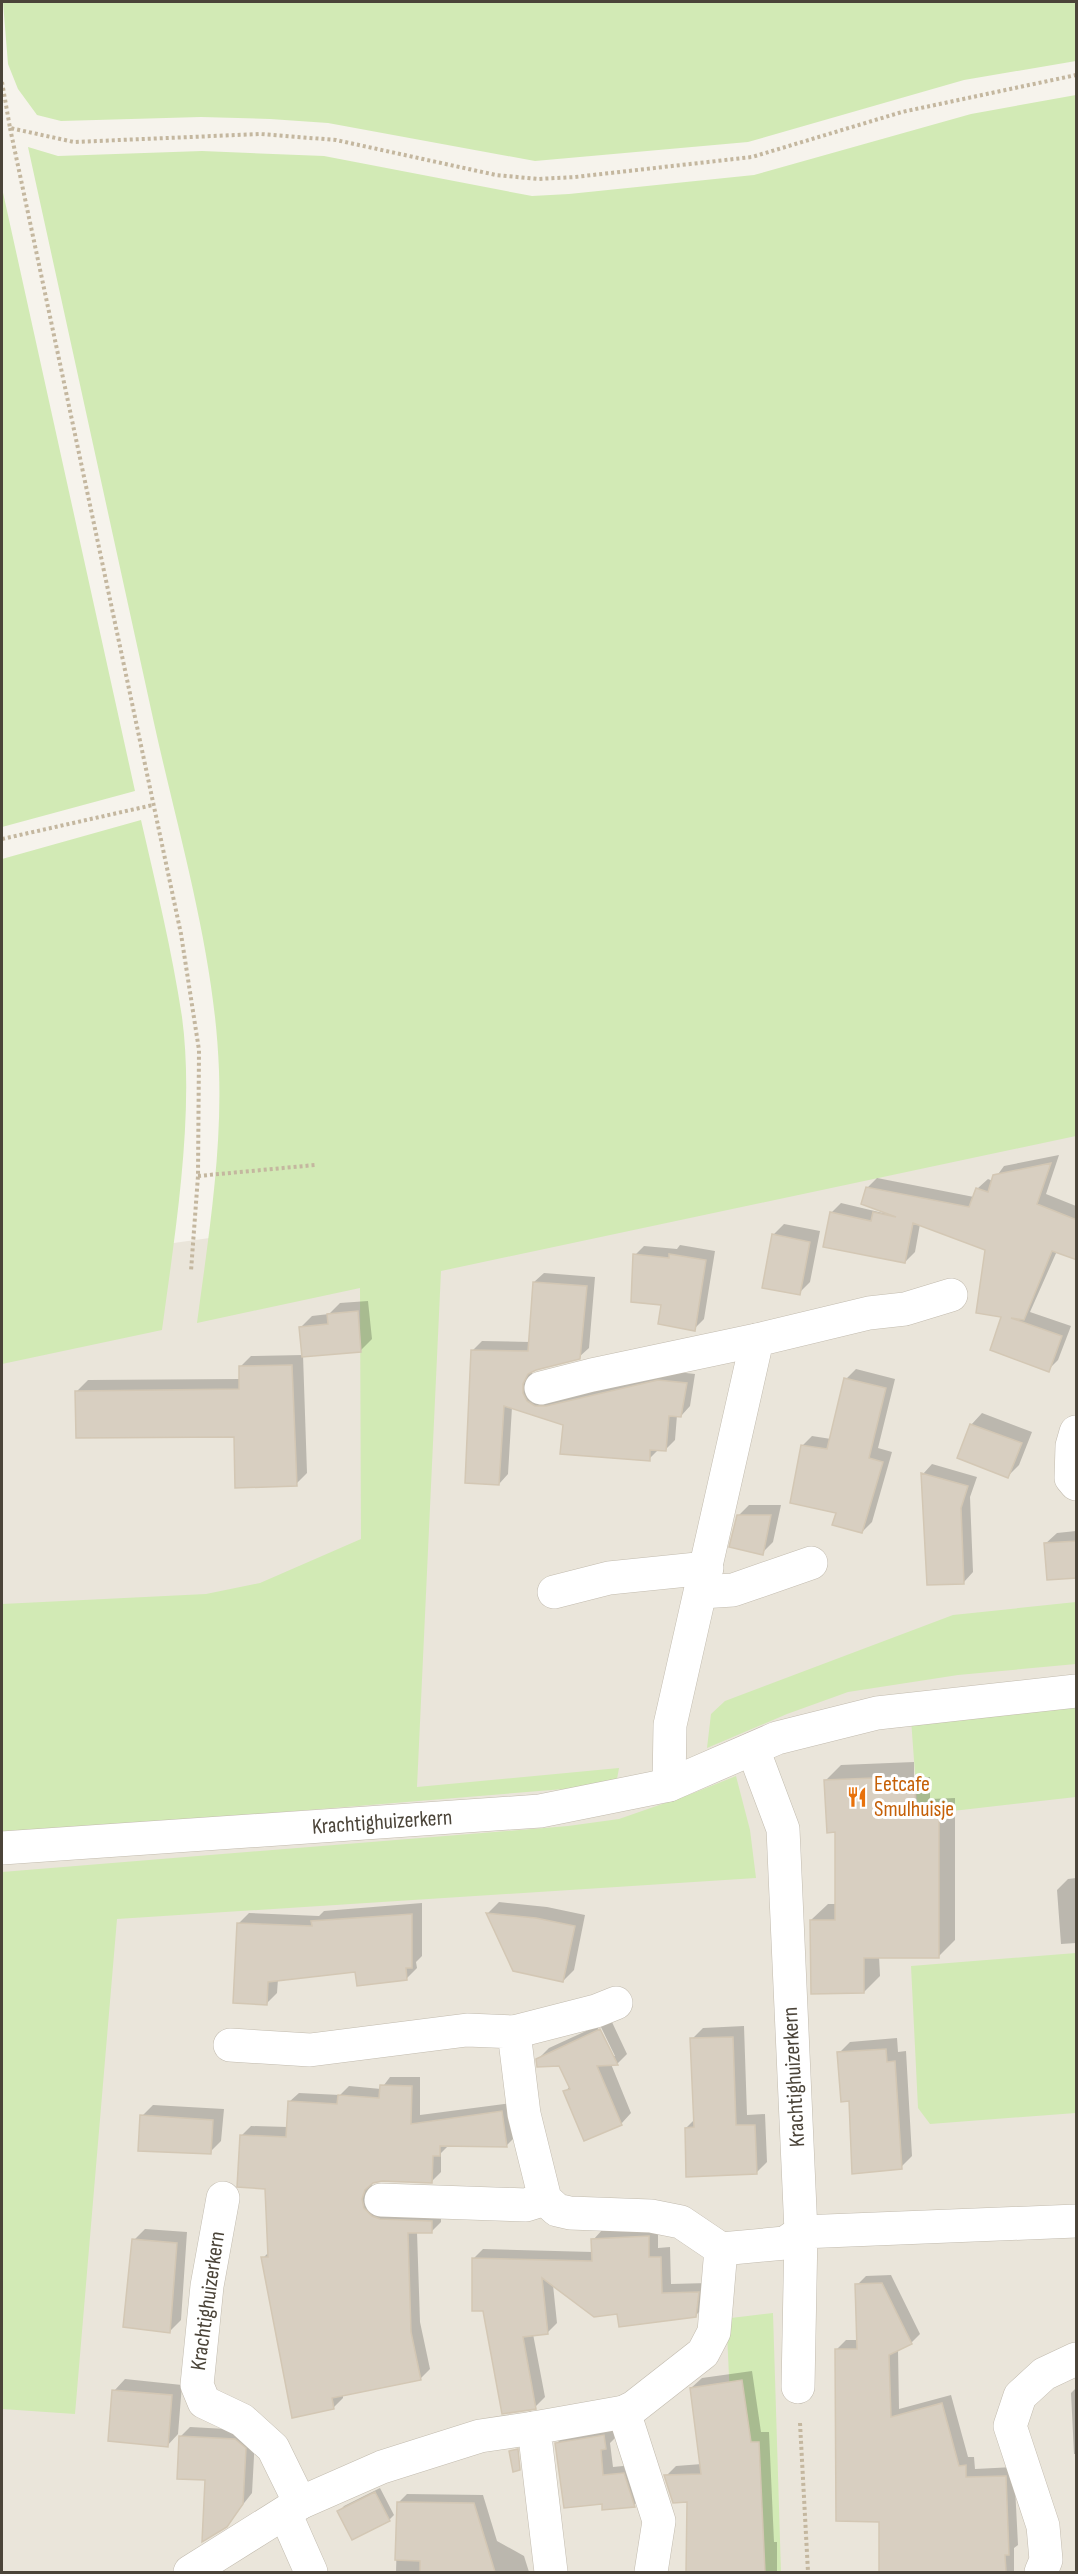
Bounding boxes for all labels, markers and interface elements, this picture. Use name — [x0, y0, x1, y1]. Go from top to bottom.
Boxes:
place label: Eetcafe Smulhuisje — [874, 1771, 954, 1823]
restaurant icon: Eetcafe Smulhuisje — [845, 1785, 869, 1809]
street label: Krachtighuizerkern — [311, 1804, 453, 1840]
street label: Krachtighuizerkern — [777, 2006, 811, 2148]
street label: Krachtighuizerkern — [185, 2230, 231, 2372]

